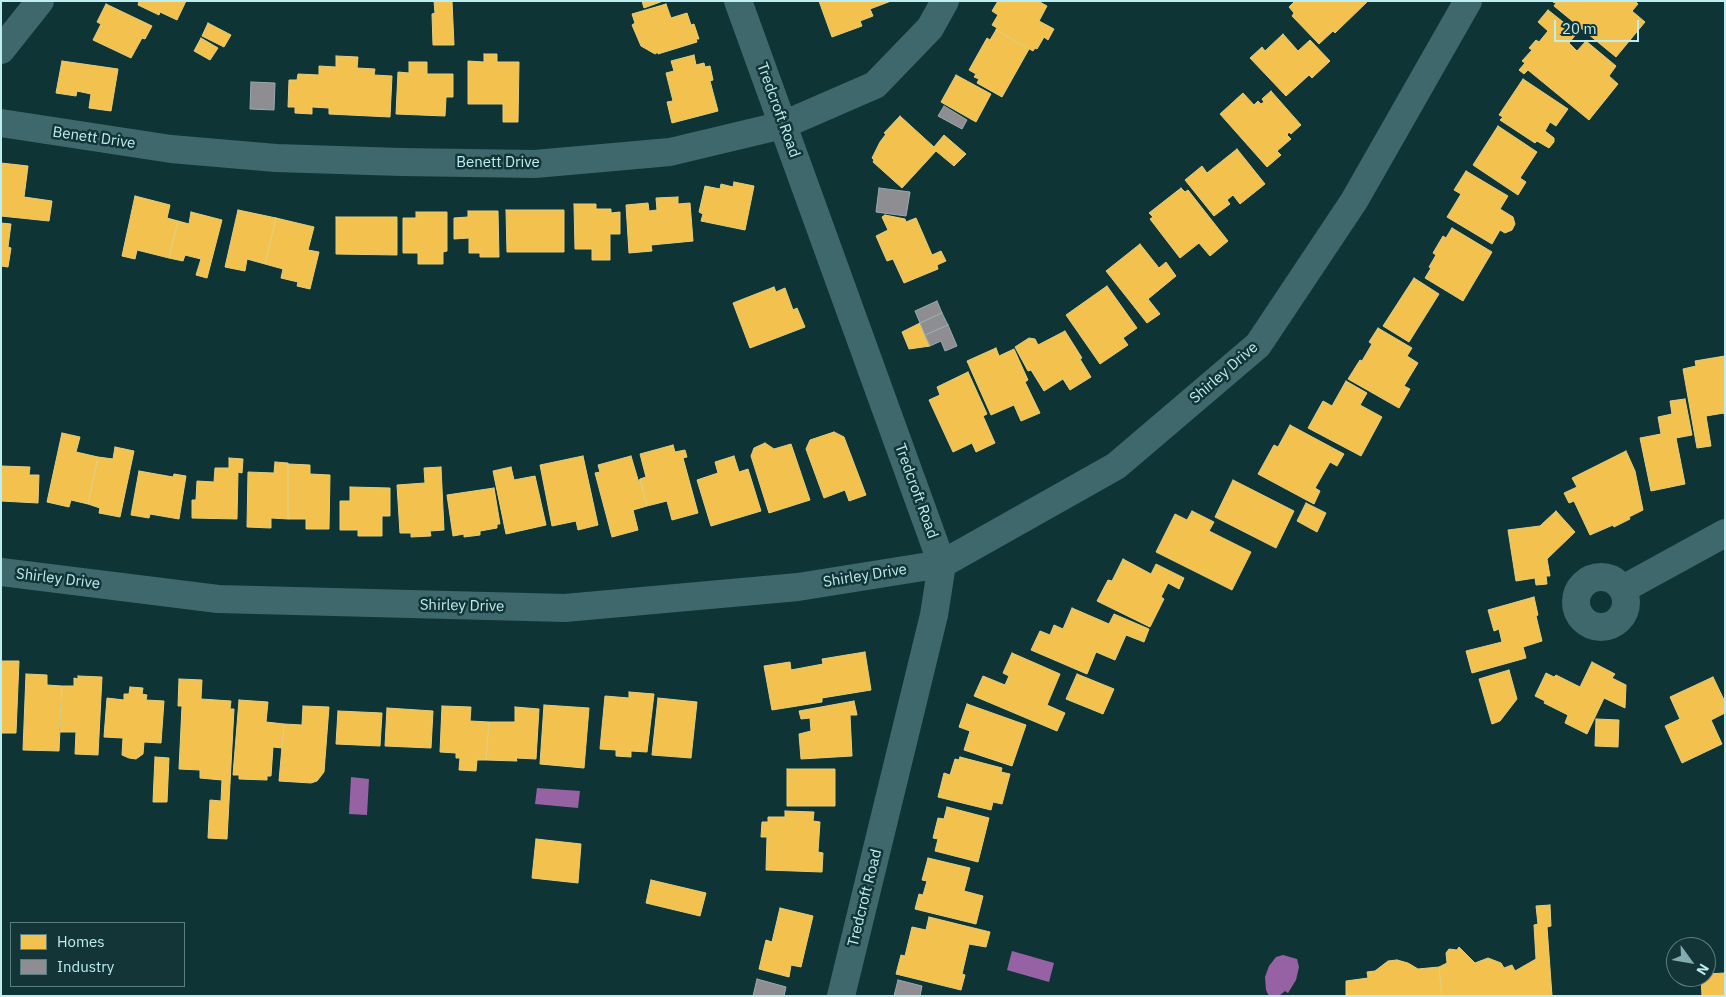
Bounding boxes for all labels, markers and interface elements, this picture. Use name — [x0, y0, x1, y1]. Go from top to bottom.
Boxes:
scale bar — [1556, 10, 1641, 42]
text: 20 m — [1562, 19, 1597, 38]
street label: Tredcroft Road — [752, 60, 804, 160]
street label: Benett Drive — [51, 123, 137, 153]
street label: Benett Drive — [456, 154, 540, 172]
street label: Shirley Drive — [1186, 338, 1262, 408]
street label: Tredcroft Road — [890, 441, 942, 541]
street label: Shirley Drive — [822, 560, 908, 592]
street label: Shirley Drive — [15, 565, 101, 593]
street label: Shirley Drive — [420, 596, 504, 616]
street label: Tredcroft Road — [844, 847, 886, 949]
legend — [10, 922, 185, 987]
text: Homes — [57, 932, 105, 951]
north arrow — [1666, 937, 1716, 987]
text: Industry — [57, 957, 114, 976]
text: N — [1693, 960, 1713, 978]

